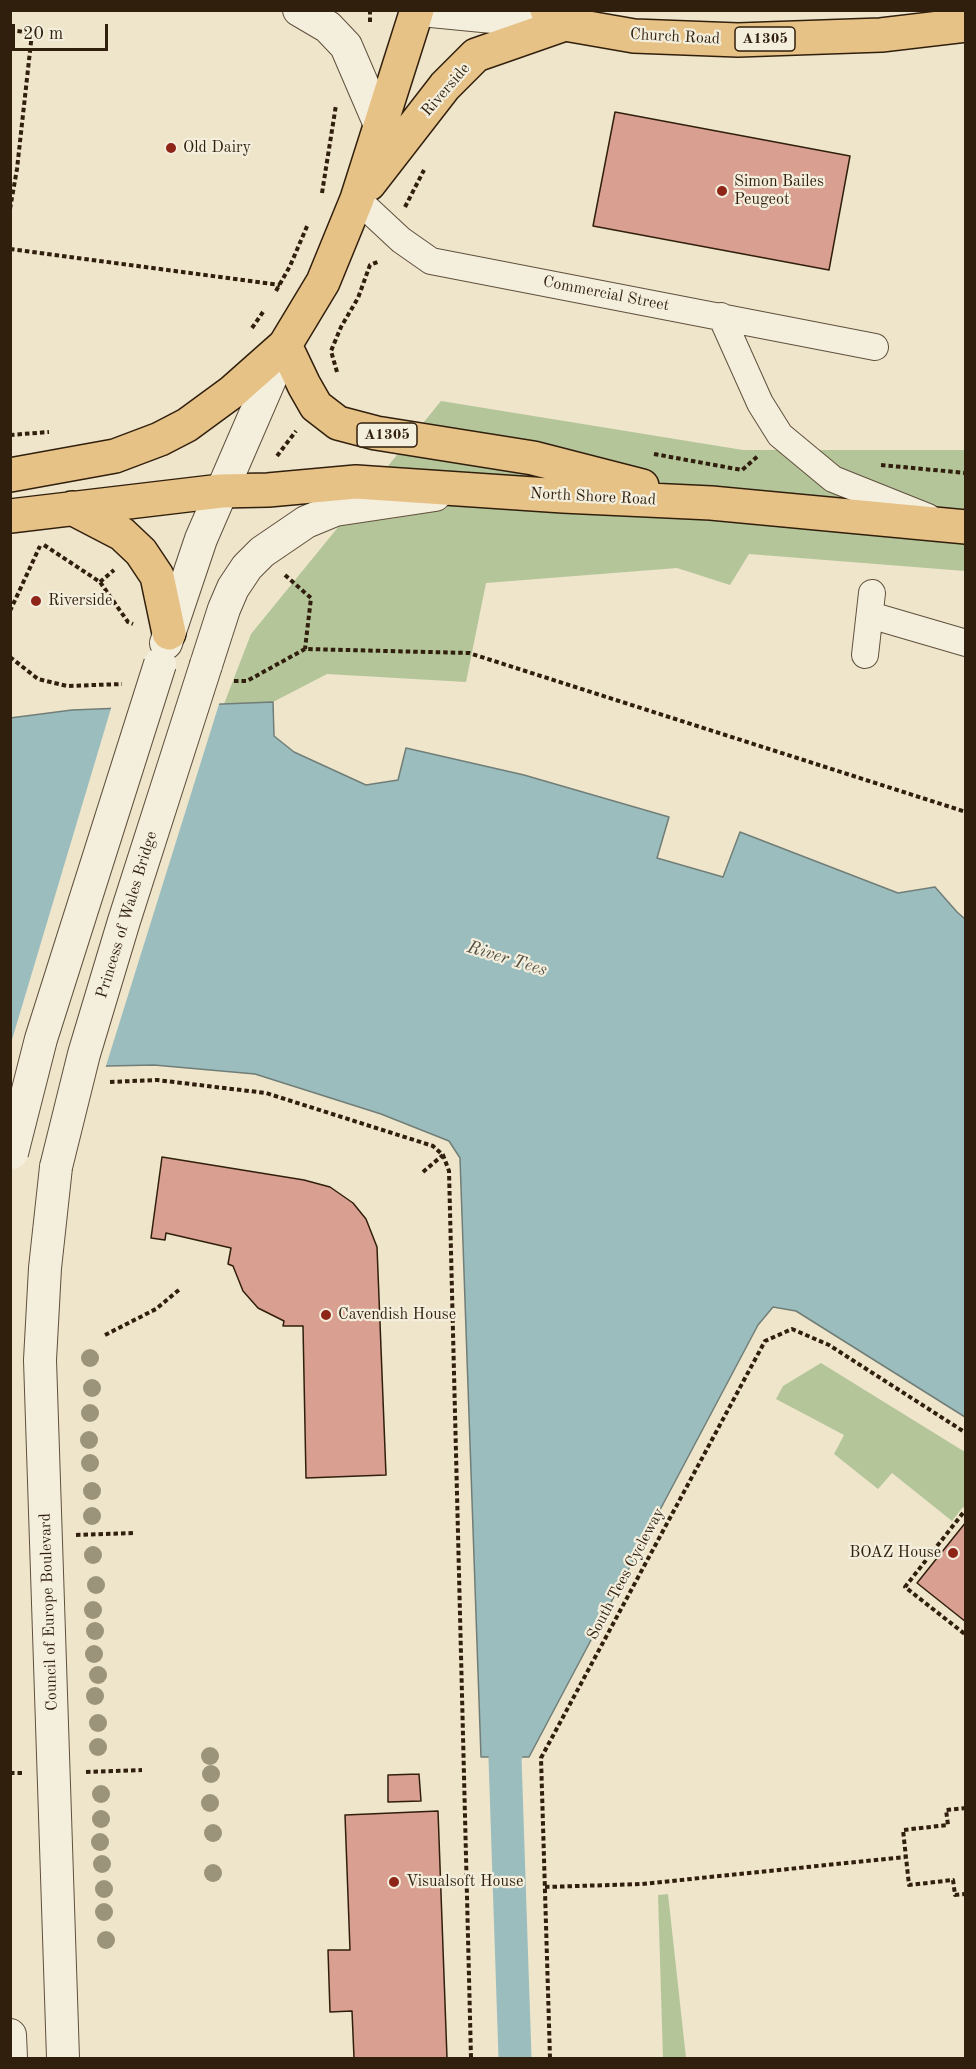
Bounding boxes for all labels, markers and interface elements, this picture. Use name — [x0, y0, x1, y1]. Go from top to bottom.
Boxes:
scale bar — [15, 12, 111, 50]
text: 20 m — [23, 25, 63, 43]
street label: Church Road — [629, 25, 721, 49]
road number: A1305 — [735, 27, 795, 51]
street label: Riverside — [418, 59, 474, 121]
place label: Old Dairy — [183, 138, 251, 158]
marker: Old Dairy — [164, 141, 178, 155]
place label: Simon Bailes Peugeot — [734, 172, 824, 210]
marker: Simon Bailes Peugeot — [715, 184, 729, 198]
street label: Commercial Street — [541, 272, 671, 316]
road number: A1305 — [357, 423, 417, 447]
street label: North Shore Road — [529, 484, 657, 510]
place label: Riverside — [48, 591, 112, 611]
marker: Riverside — [29, 594, 43, 608]
street label: Princess of Wales Bridge — [92, 829, 162, 1001]
water label: River Tees — [464, 937, 550, 981]
place label: Cavendish House — [338, 1305, 456, 1325]
marker: Cavendish House — [319, 1308, 333, 1322]
street label: South Tees Cycleway — [583, 1505, 669, 1643]
street label: Council of Europe Boulevard — [36, 1513, 62, 1711]
place label: BOAZ House — [849, 1543, 941, 1563]
marker: BOAZ House — [946, 1546, 960, 1560]
place label: Visualsoft House — [406, 1872, 523, 1892]
marker: Visualsoft House — [387, 1875, 401, 1889]

